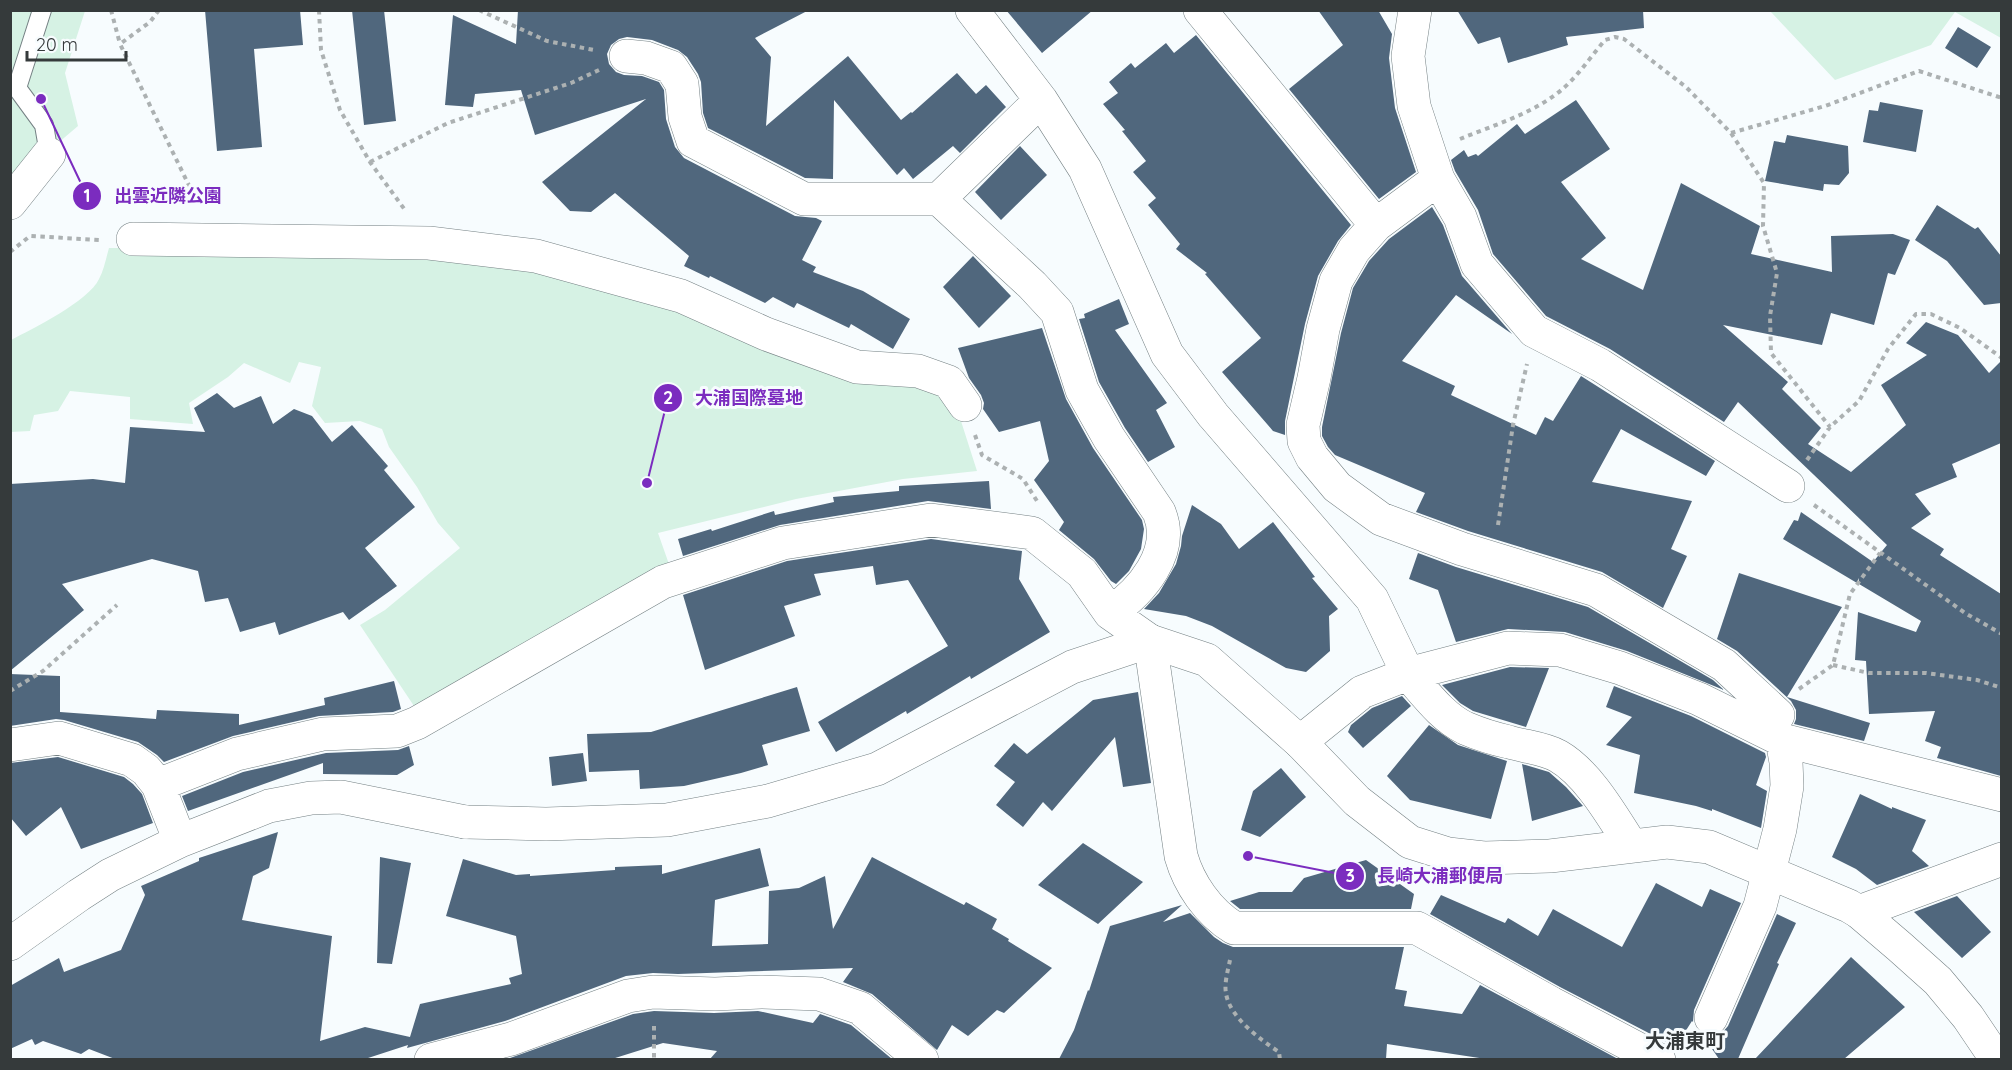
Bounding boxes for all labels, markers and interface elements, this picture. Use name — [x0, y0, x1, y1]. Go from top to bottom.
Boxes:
scale bar — [27, 24, 126, 62]
text: 20 m — [36, 33, 78, 56]
callout: 出雲近隣公園 — [72, 178, 234, 214]
text: 1 — [83, 184, 91, 207]
text: 出雲近隣公園 — [114, 184, 222, 207]
callout: 大浦国際墓地 — [653, 380, 815, 416]
text: 2 — [663, 386, 673, 409]
text: 大浦国際墓地 — [695, 386, 803, 409]
callout: 長崎大浦郵便局 — [1335, 858, 1515, 894]
text: 3 — [1345, 864, 1355, 887]
text: 長崎大浦郵便局 — [1377, 864, 1503, 887]
district label: 大浦東町 — [1645, 1028, 1725, 1053]

